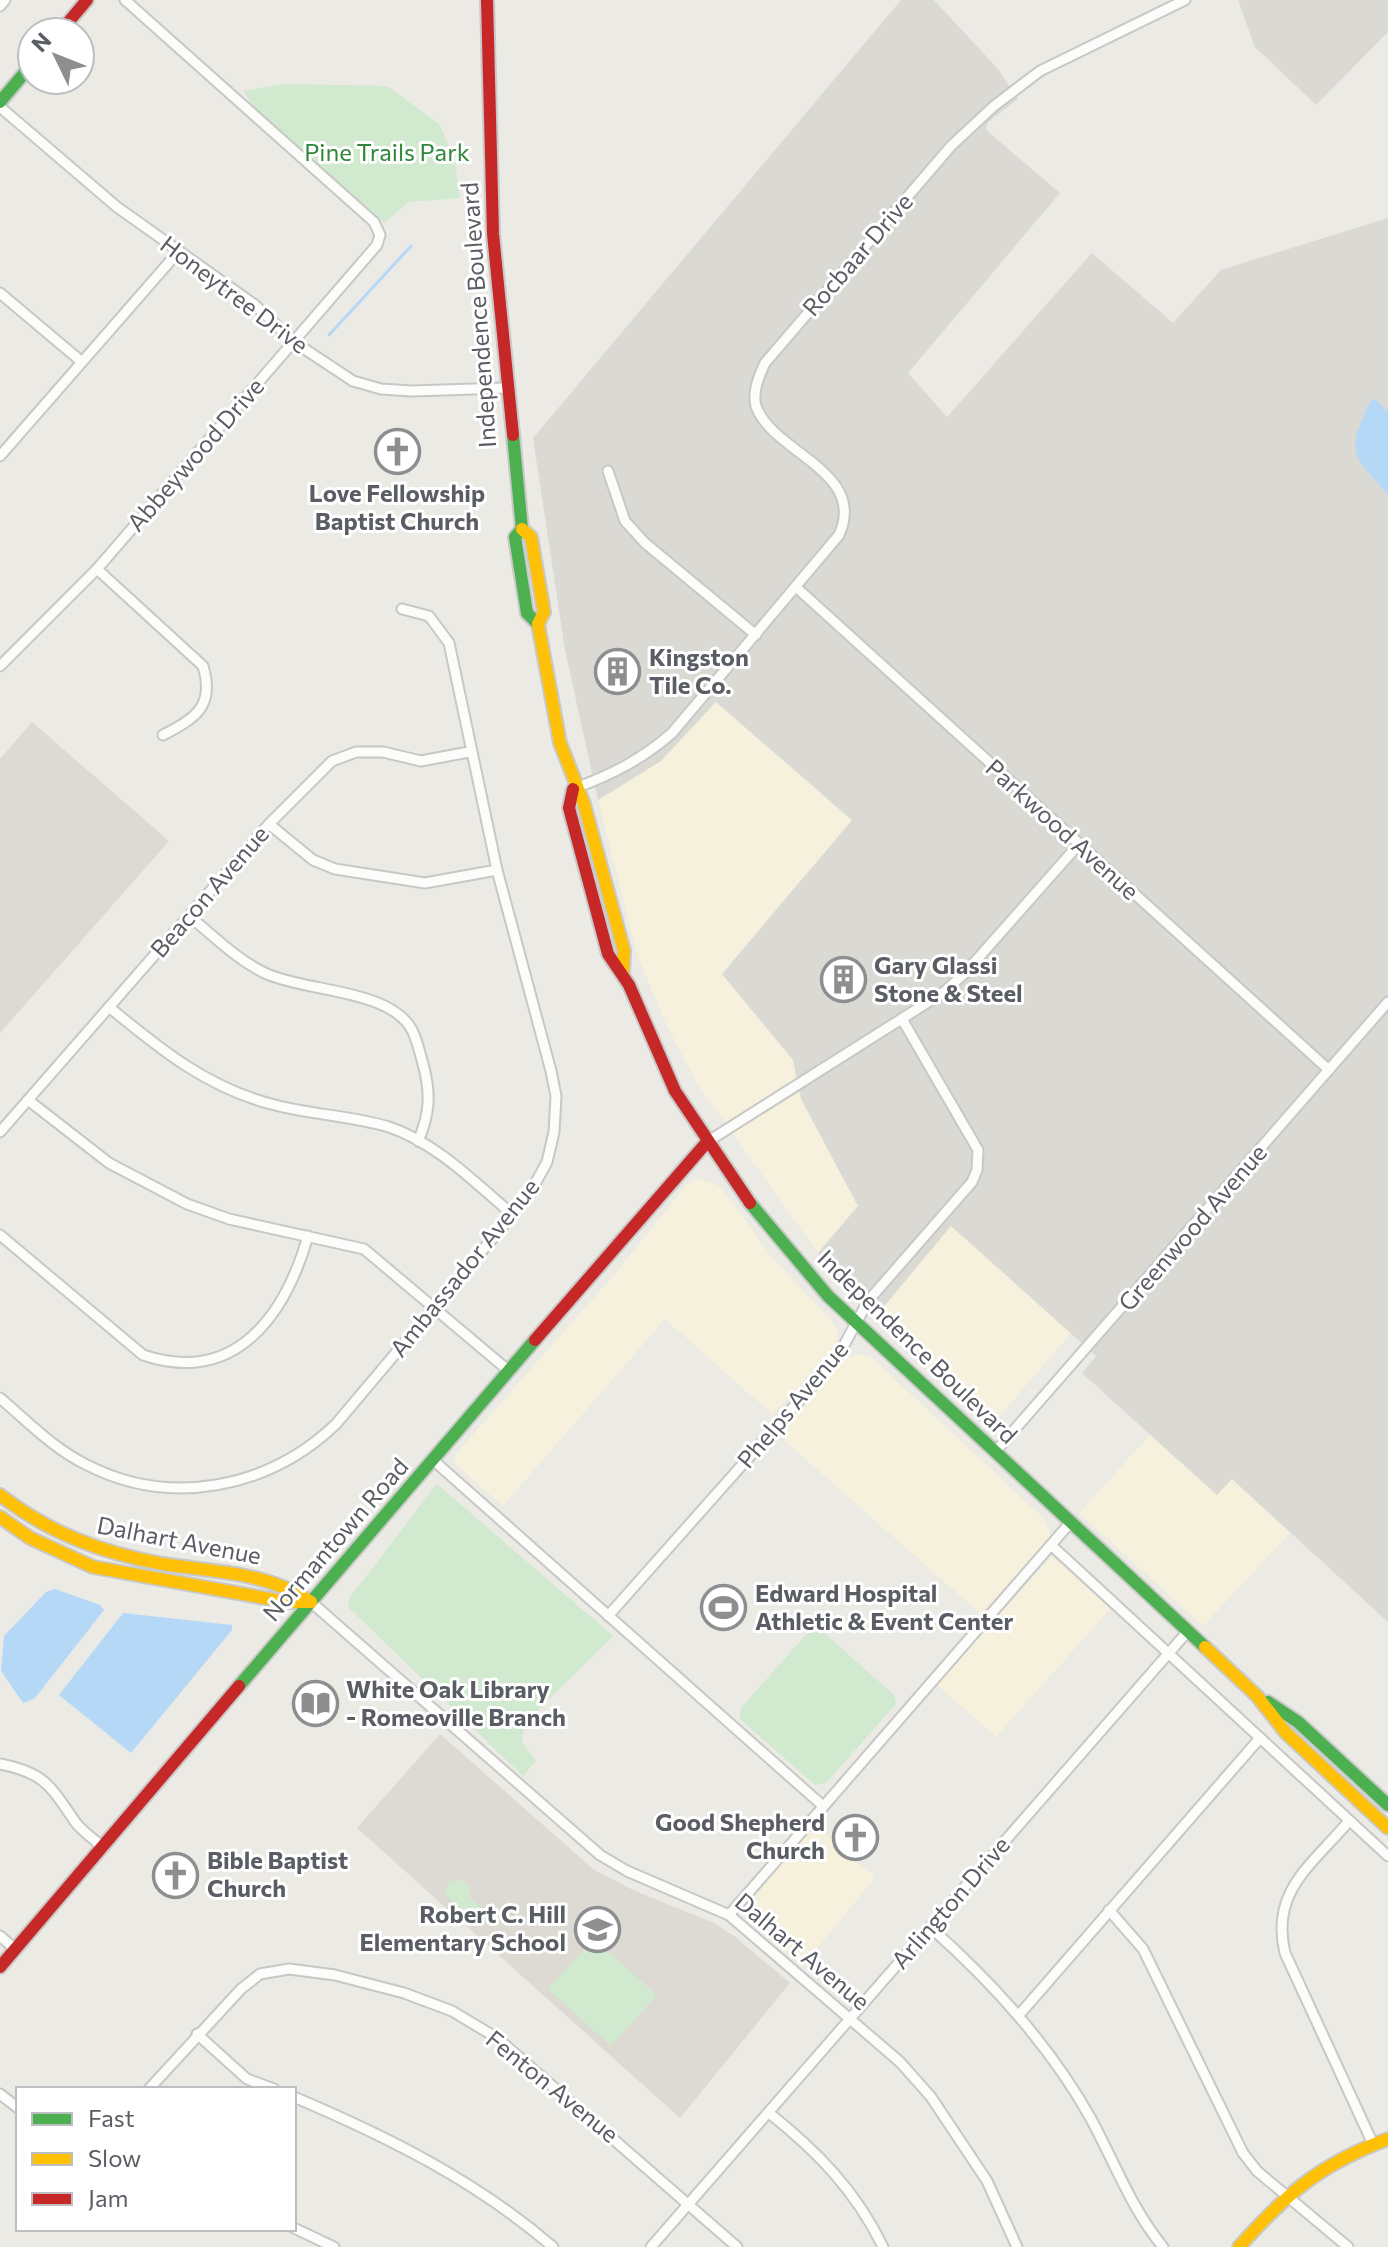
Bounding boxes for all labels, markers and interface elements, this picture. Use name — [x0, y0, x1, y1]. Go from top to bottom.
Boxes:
north arrow — [16, 16, 96, 96]
text: N — [26, 27, 57, 57]
park label: Pine Trails Park — [304, 137, 470, 166]
street label: Independence Boulevard — [454, 181, 501, 449]
street label: Rocbaar Drive — [796, 187, 918, 321]
street label: Honeytree Drive — [155, 229, 315, 359]
street label: Abbeywood Drive — [120, 371, 269, 537]
church icon: Love Fellowship Baptist Church — [373, 428, 421, 476]
place label: Love Fellowship Baptist Church — [309, 478, 485, 535]
place label: Kingston Tile Co. — [649, 642, 749, 699]
building icon: Kingston Tile Co. — [594, 648, 642, 696]
street label: Parkwood Avenue — [980, 752, 1146, 905]
street label: Beacon Avenue — [144, 819, 274, 963]
place label: Gary Glassi Stone & Steel — [874, 950, 1023, 1007]
building icon: Gary Glassi Stone & Steel — [819, 956, 867, 1004]
street label: Greenwood Avenue — [1112, 1138, 1272, 1316]
street label: Ambassador Avenue — [383, 1172, 545, 1362]
street label: Independence Boulevard — [812, 1243, 1024, 1449]
street label: Phelps Avenue — [730, 1335, 853, 1474]
street label: Normantown Road — [256, 1452, 414, 1626]
street label: Dalhart Avenue — [95, 1509, 264, 1570]
place label: Edward Hospital Athletic & Event Center — [755, 1578, 1014, 1635]
sports icon: Edward Hospital Athletic & Event Center — [700, 1584, 748, 1632]
place label: White Oak Library - Romeoville Branch — [346, 1674, 566, 1731]
library icon: White Oak Library - Romeoville Branch — [291, 1680, 339, 1728]
place label: Good Shepherd Church — [655, 1807, 825, 1864]
church icon: Good Shepherd Church — [832, 1813, 880, 1861]
street label: Arlington Drive — [885, 1830, 1015, 1974]
place label: Bible Baptist Church — [207, 1845, 348, 1902]
church icon: Bible Baptist Church — [152, 1851, 200, 1899]
street label: Dalhart Avenue — [730, 1886, 876, 2016]
place label: Robert C. Hill Elementary School — [359, 1899, 566, 1956]
school or university icon: Robert C. Hill Elementary School — [573, 1905, 621, 1953]
street label: Fenton Avenue — [481, 2024, 625, 2148]
legend — [16, 2087, 296, 2231]
text: Fast — [88, 2103, 135, 2132]
text: Slow — [88, 2143, 141, 2172]
text: Jam — [88, 2183, 128, 2212]

